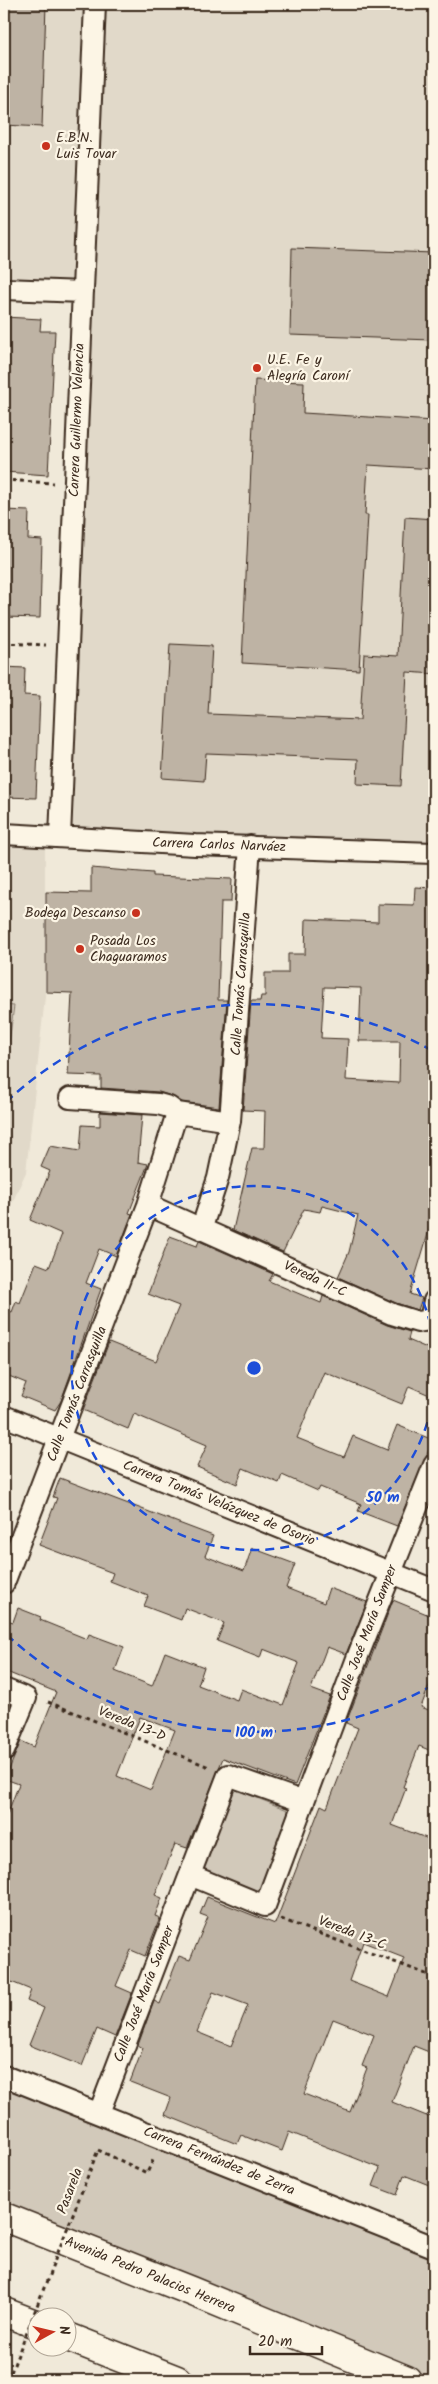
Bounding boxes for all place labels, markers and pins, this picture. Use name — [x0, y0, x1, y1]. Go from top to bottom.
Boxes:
place label: E.B.N. Luis Tovar — [56, 127, 118, 165]
marker: E.B.N. Luis Tovar — [40, 140, 52, 152]
place label: U.E. Fe y Alegría Caroní — [267, 349, 351, 387]
marker: U.E. Fe y Alegría Caroní — [251, 362, 263, 374]
place label: Bodega Descanso — [25, 902, 126, 924]
marker: Bodega Descanso — [130, 907, 142, 919]
place label: Posada Los Chaguaramos — [90, 930, 167, 968]
marker: Posada Los Chaguaramos — [74, 943, 86, 955]
centre of rings — [245, 1359, 263, 1377]

